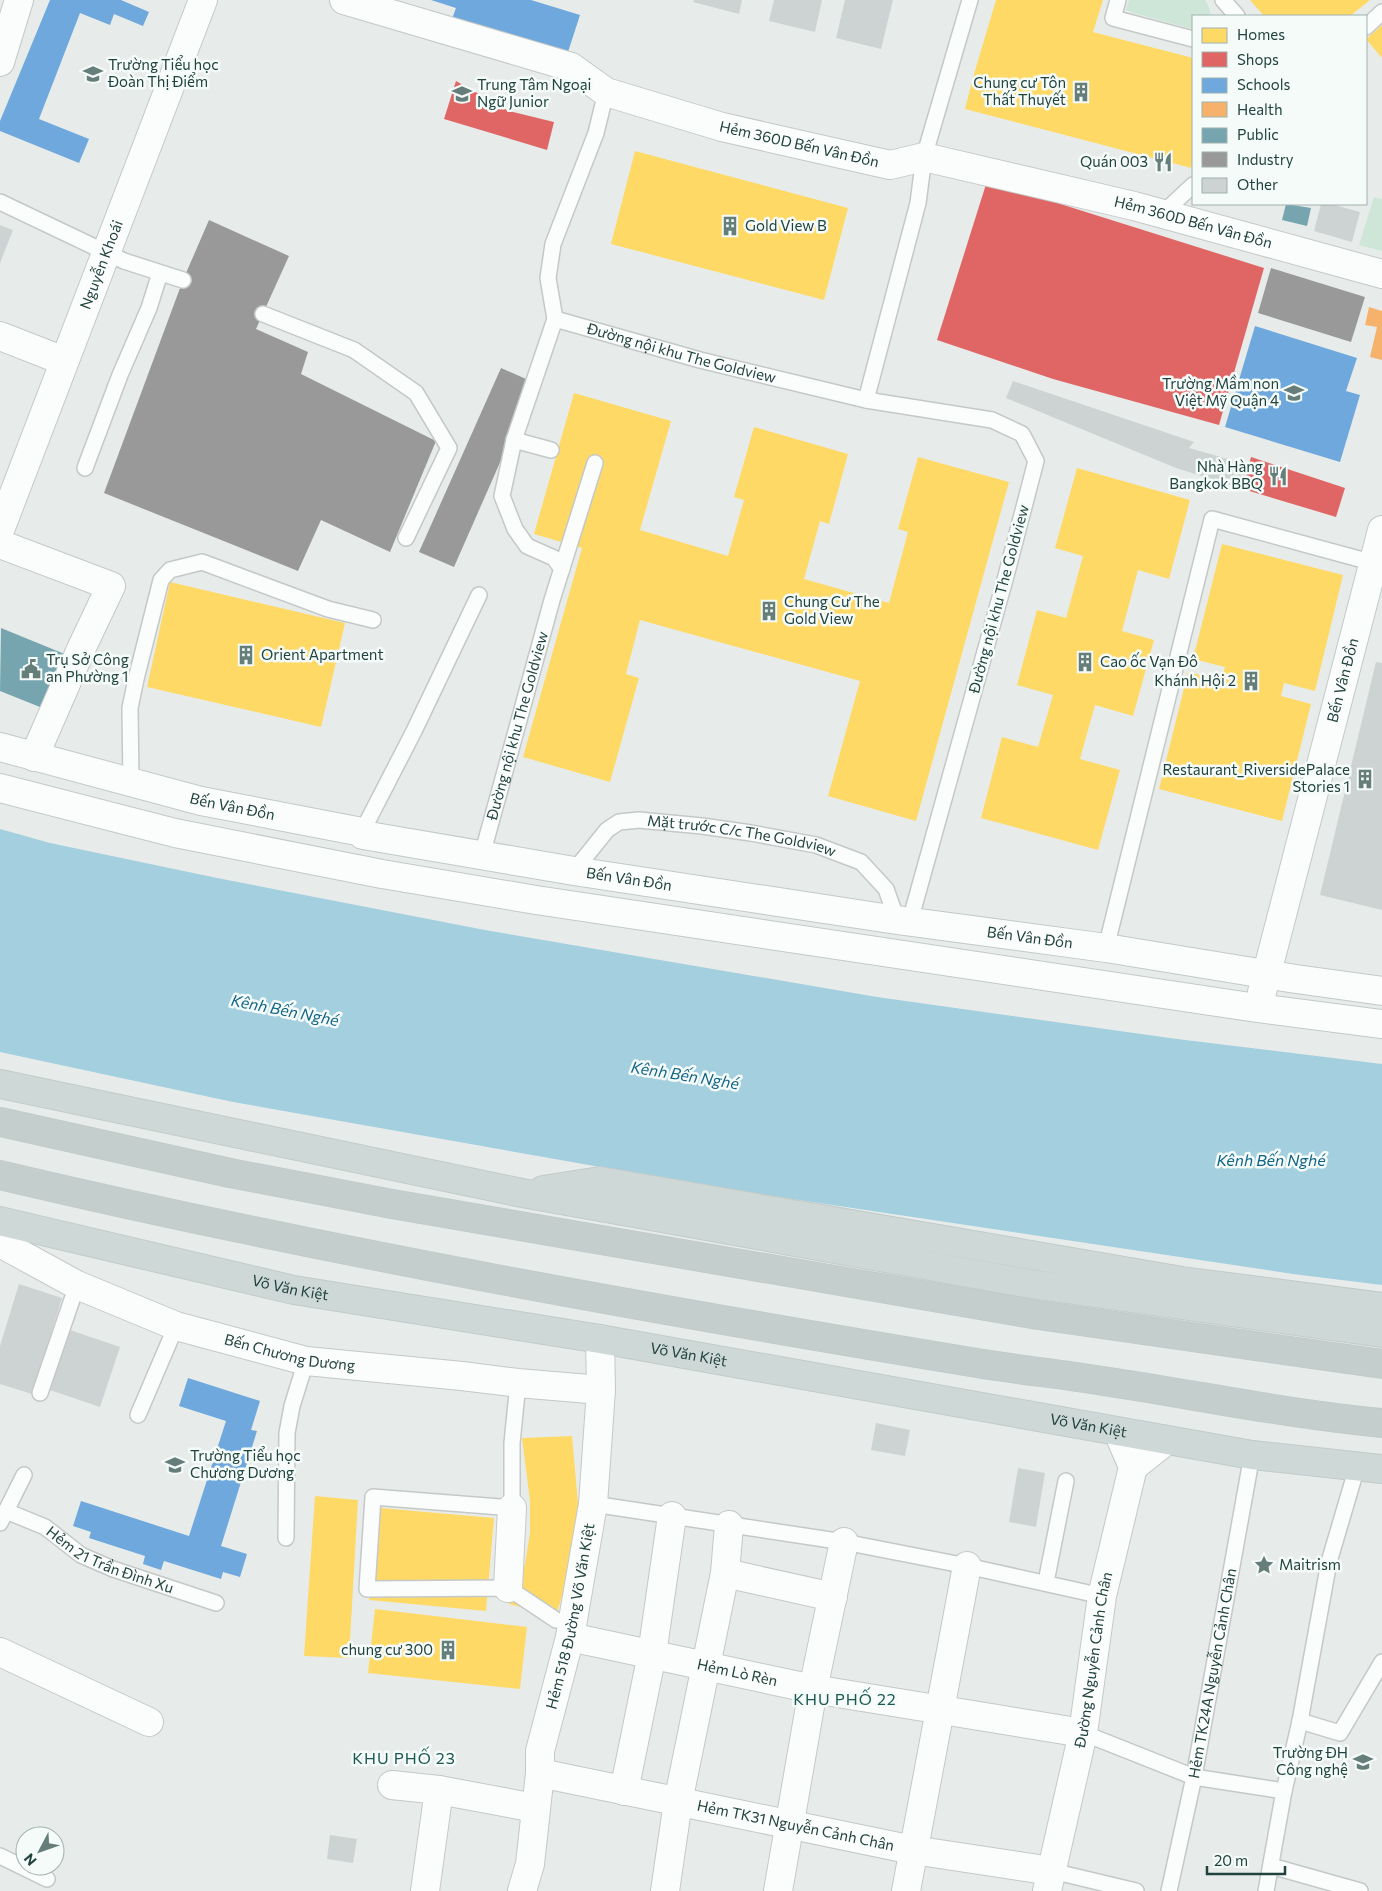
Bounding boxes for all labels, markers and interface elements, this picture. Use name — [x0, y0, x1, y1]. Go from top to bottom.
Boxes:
legend — [1192, 15, 1367, 205]
text: Homes — [1237, 25, 1285, 43]
text: Shops — [1237, 50, 1279, 68]
place label: Trường Tiểu học Đoàn Thị Điểm — [107, 55, 219, 90]
school or university icon: Trường Tiểu học Đoàn Thị Điểm — [82, 63, 104, 85]
place label: Chung cư Tôn Thất Thuyết — [973, 73, 1066, 108]
place label: Trung Tâm Ngoại Ngữ Junior — [477, 75, 591, 110]
text: Schools — [1237, 75, 1291, 93]
building icon: Chung cư Tôn Thất Thuyết — [1070, 81, 1092, 103]
school or university icon: Trung Tâm Ngoại Ngữ Junior — [451, 83, 473, 105]
text: Health — [1237, 100, 1283, 118]
street label: Hẻm 360D Bến Vân Đồn — [718, 117, 881, 170]
text: Public — [1237, 125, 1279, 143]
text: Industry — [1237, 150, 1294, 168]
restaurant icon: Quán 003 — [1152, 151, 1174, 173]
place label: Quán 003 — [1080, 152, 1148, 170]
text: Other — [1237, 175, 1278, 193]
street label: Hẻm 360D Bến Vân Đồn — [1113, 192, 1274, 251]
building icon: Gold View B — [719, 215, 741, 237]
place label: Gold View B — [745, 216, 827, 234]
street label: Nguyễn Khoái — [75, 217, 126, 312]
street label: Đường nội khu The Goldview — [584, 318, 778, 386]
place label: Trường Mầm non Việt Mỹ Quận 4 — [1162, 374, 1279, 409]
school or university icon: Trường Mầm non Việt Mỹ Quận 4 — [1283, 382, 1305, 404]
place label: Nhà Hàng Bangkok BBQ — [1169, 457, 1263, 492]
restaurant icon: Nhà Hàng Bangkok BBQ — [1267, 465, 1289, 487]
street label: Đường nội khu The Goldview — [964, 502, 1032, 696]
place label: Chung Cư The Gold View — [784, 592, 880, 627]
building icon: Chung Cư The Gold View — [758, 600, 780, 622]
street label: Đường nội khu The Goldview — [482, 629, 551, 823]
street label: Bến Vân Đồn — [1322, 636, 1362, 724]
building icon: Orient Apartment — [235, 644, 257, 666]
place label: Orient Apartment — [261, 645, 384, 663]
place label: Trụ Sở Công an Phường 1 — [46, 650, 129, 685]
building icon: Cao ốc Vạn Đô — [1074, 651, 1096, 673]
place label: Cao ốc Vạn Đô — [1100, 652, 1198, 670]
public building icon: Trụ Sở Công an Phường 1 — [20, 658, 42, 680]
building icon: Khánh Hội 2 — [1240, 670, 1262, 692]
place label: Khánh Hội 2 — [1154, 671, 1236, 689]
place label: Restaurant_RiversidePalace Stories 1 — [1162, 760, 1350, 795]
building icon: Restaurant_RiversidePalace Stories 1 — [1354, 768, 1376, 790]
street label: Bến Vân Đồn — [188, 788, 277, 823]
street label: Mặt trước C/c The Goldview — [646, 811, 839, 860]
street label: Bến Vân Đồn — [585, 863, 673, 894]
street label: Bến Vân Đồn — [986, 922, 1074, 951]
water label: Kênh Bến Nghé — [230, 990, 341, 1029]
water label: Kênh Bến Nghé — [630, 1057, 741, 1093]
water label: Kênh Bến Nghé — [1216, 1150, 1326, 1169]
street label: Võ Văn Kiệt — [250, 1270, 330, 1303]
street label: Bến Chương Dương — [223, 1329, 356, 1374]
street label: Võ Văn Kiệt — [649, 1338, 729, 1369]
street label: Võ Văn Kiệt — [1049, 1409, 1128, 1441]
place label: Trường Tiểu học Chương Dương — [190, 1446, 301, 1481]
school or university icon: Trường Tiểu học Chương Dương — [164, 1454, 186, 1476]
street label: Hẻm 21 Trần Đình Xu — [43, 1522, 176, 1596]
street label: Hẻm 518 Đường Võ Văn Kiệt — [541, 1522, 598, 1711]
place icon: Maitrism — [1253, 1554, 1275, 1576]
place label: Maitrism — [1279, 1555, 1341, 1573]
street label: Hẻm TK24A Nguyễn Cảnh Chân — [1184, 1567, 1239, 1780]
street label: Đường Nguyễn Cảnh Chân — [1070, 1570, 1116, 1750]
building icon: chung cư 300 — [437, 1639, 459, 1661]
place label: chung cư 300 — [341, 1640, 433, 1658]
street label: Hẻm Lò Rèn — [696, 1654, 779, 1689]
district label: KHU PHỐ 22 — [793, 1687, 897, 1708]
place label: Trường ĐH Công nghệ — [1273, 1743, 1348, 1778]
district label: KHU PHỐ 23 — [352, 1746, 456, 1767]
school or university icon: Trường ĐH Công nghệ — [1352, 1751, 1374, 1773]
street label: Hẻm TK31 Nguyễn Cảnh Chân — [696, 1796, 896, 1854]
north arrow — [15, 1826, 65, 1876]
scale bar — [1207, 1844, 1284, 1876]
text: N — [20, 1850, 40, 1869]
text: 20 m — [1214, 1851, 1248, 1869]

